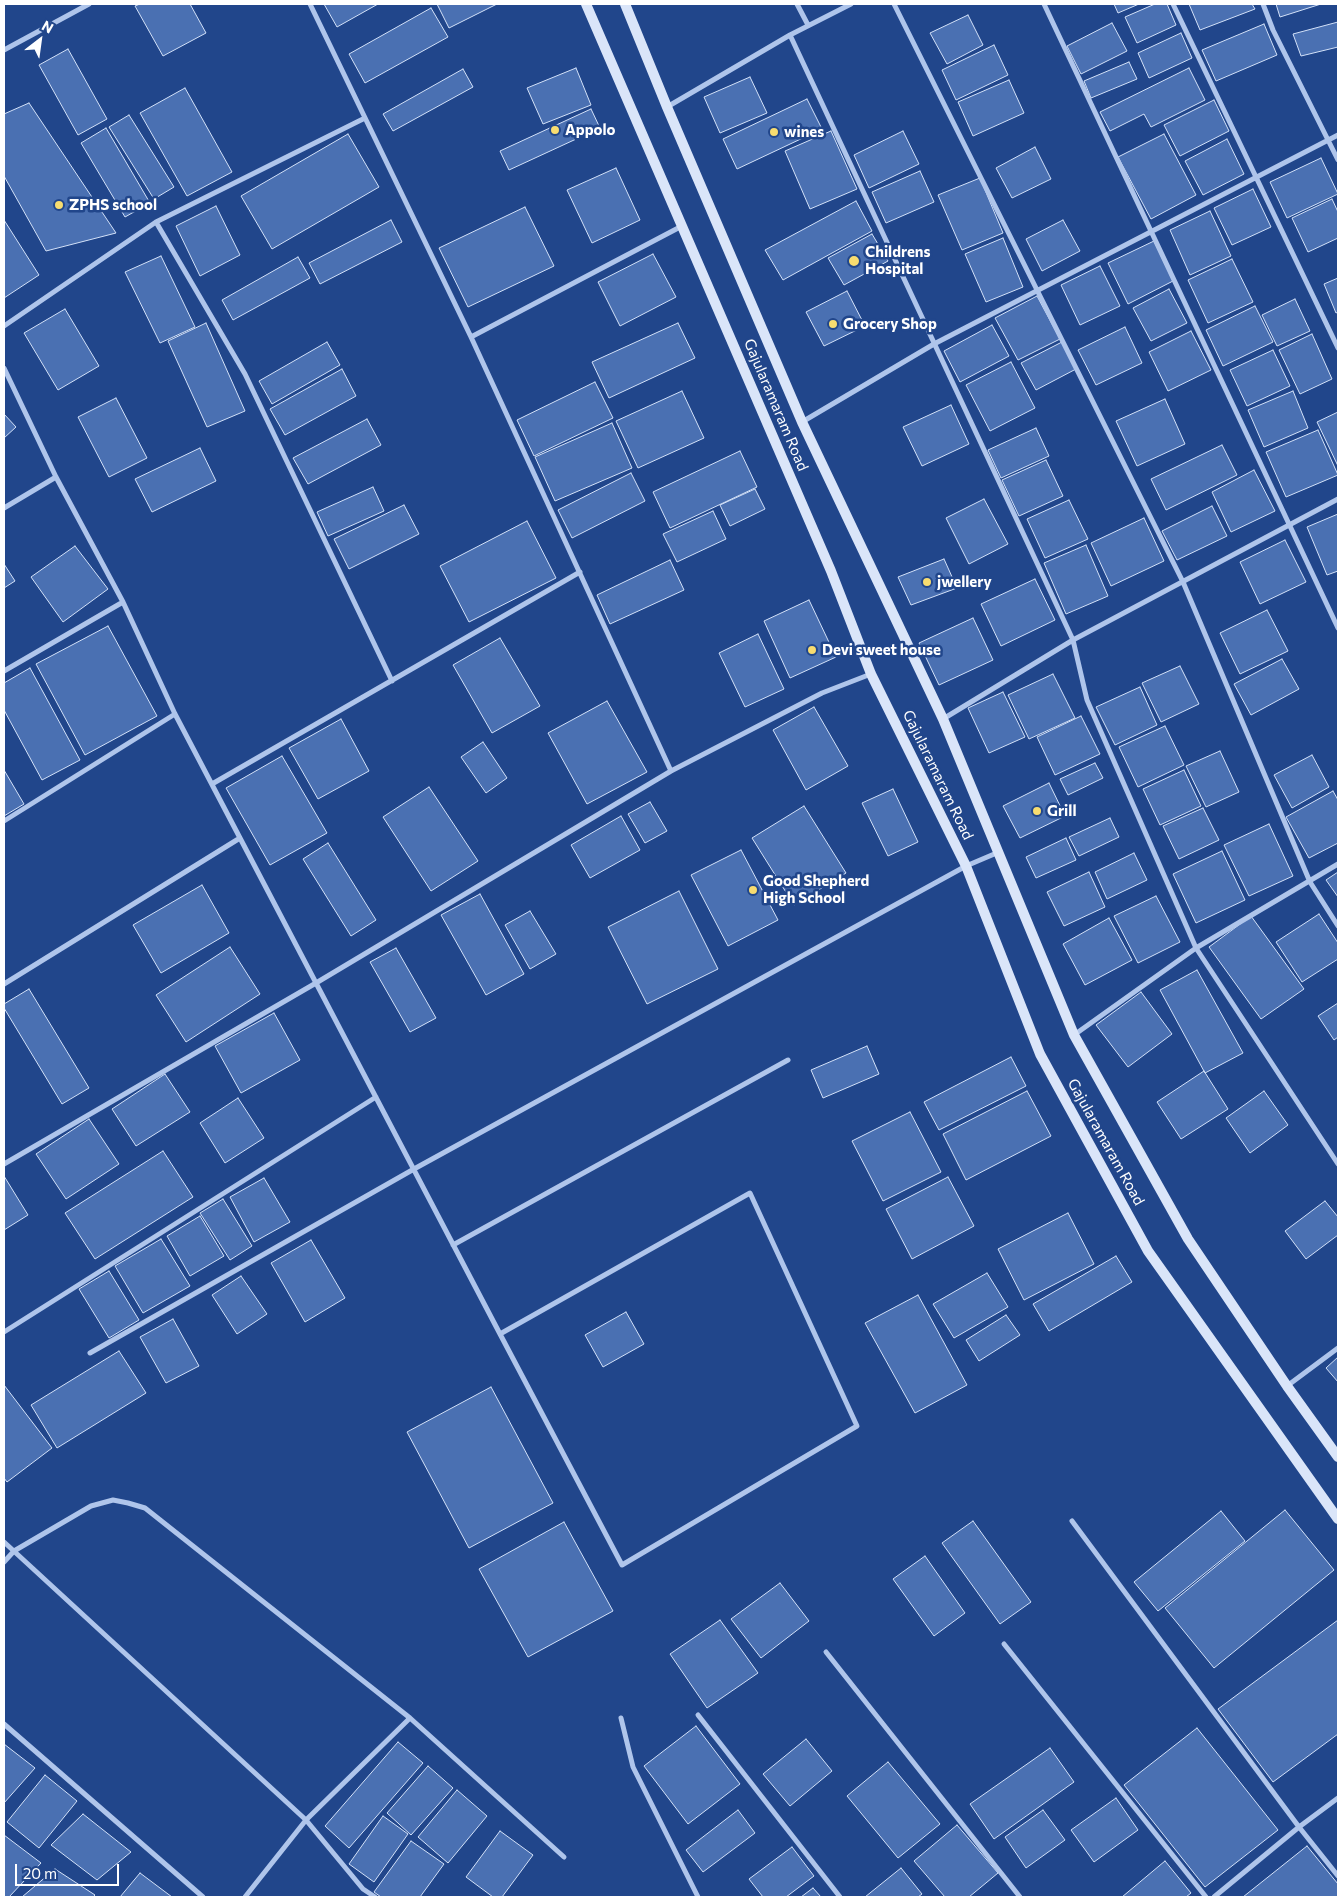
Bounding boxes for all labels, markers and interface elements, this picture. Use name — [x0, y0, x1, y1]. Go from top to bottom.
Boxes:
north arrow — [15, 15, 65, 65]
text: N — [39, 17, 57, 37]
place label: Appolo — [565, 121, 616, 139]
place label: wines — [784, 123, 824, 141]
marker: Appolo — [549, 124, 561, 136]
marker: wines — [768, 126, 780, 138]
place label: ZPHS school — [69, 196, 157, 214]
marker: ZPHS school — [53, 199, 65, 211]
place label: Childrens Hospital — [865, 243, 931, 278]
marker: Childrens Hospital — [847, 254, 861, 268]
place label: Grocery Shop — [843, 315, 937, 333]
marker: Grocery Shop — [827, 318, 839, 330]
street label: Gajularamaram Road — [740, 336, 812, 474]
place label: jwellery — [937, 573, 992, 591]
marker: jwellery — [921, 576, 933, 588]
place label: Devi sweet house — [822, 641, 941, 659]
marker: Devi sweet house — [806, 644, 818, 656]
street label: Gajularamaram Road — [899, 707, 977, 843]
place label: Grill — [1047, 802, 1076, 820]
marker: Grill — [1031, 805, 1043, 817]
place label: Good Shepherd High School — [763, 872, 869, 907]
marker: Good Shepherd High School — [747, 884, 759, 896]
street label: Gajularamaram Road — [1064, 1076, 1148, 1208]
scale bar — [18, 1854, 121, 1886]
text: 20 m — [23, 1864, 57, 1882]

